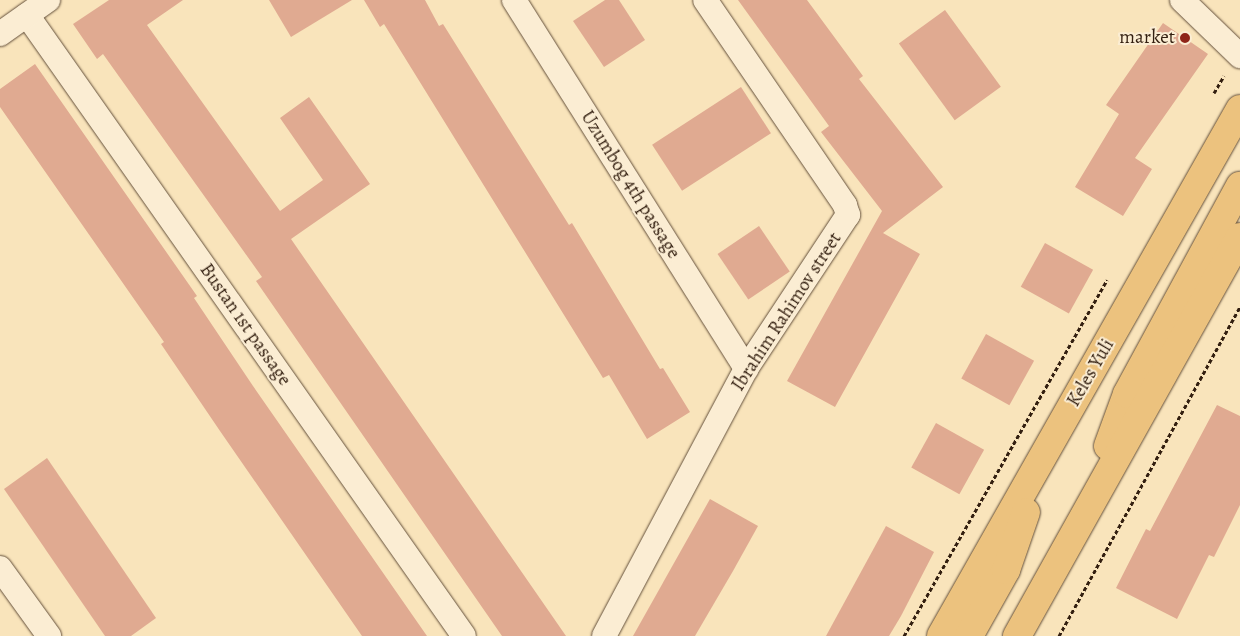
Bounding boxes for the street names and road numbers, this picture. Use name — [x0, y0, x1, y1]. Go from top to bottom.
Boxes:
street label: Uzumbog 4th passage — [575, 107, 685, 263]
street label: Ibrahim Rahimov street — [727, 228, 847, 396]
street label: Bustan 1st passage — [194, 260, 296, 390]
street label: Keles Yuli — [1063, 335, 1119, 411]

